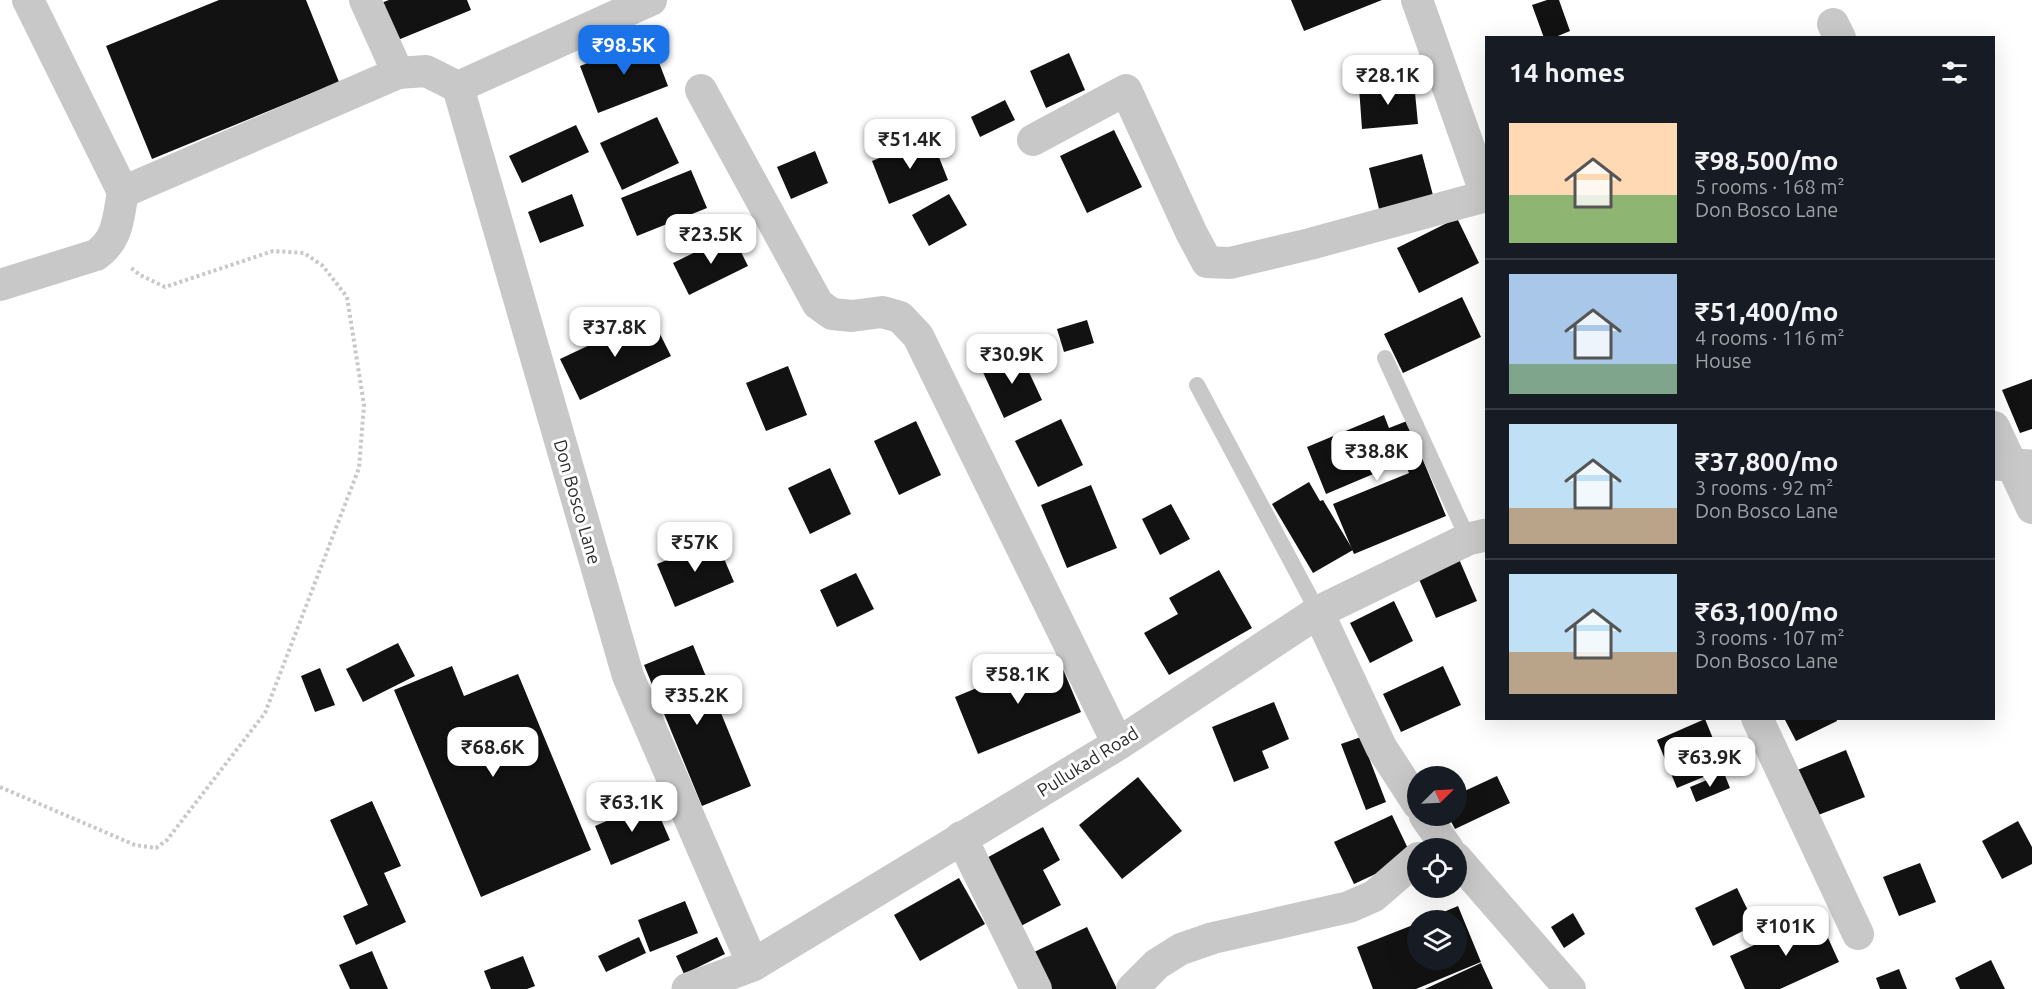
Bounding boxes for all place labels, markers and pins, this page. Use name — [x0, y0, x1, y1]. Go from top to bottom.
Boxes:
pin: ₹98.5K — [575, 25, 673, 76]
pin: ₹28.1K — [1339, 55, 1437, 106]
pin: ₹51.4K — [861, 119, 959, 170]
pin: ₹23.5K — [662, 214, 760, 265]
pin: ₹37.8K — [566, 307, 664, 358]
pin: ₹30.9K — [963, 334, 1061, 385]
pin: ₹38.8K — [1328, 431, 1426, 482]
pin: ₹57K — [659, 522, 731, 573]
pin: ₹58.1K — [969, 654, 1067, 705]
pin: ₹35.2K — [648, 675, 746, 726]
pin: ₹68.6K — [444, 727, 542, 778]
pin: ₹63.9K — [1661, 737, 1759, 788]
pin: ₹63.1K — [583, 782, 681, 833]
pin: ₹101K — [1744, 906, 1828, 957]

